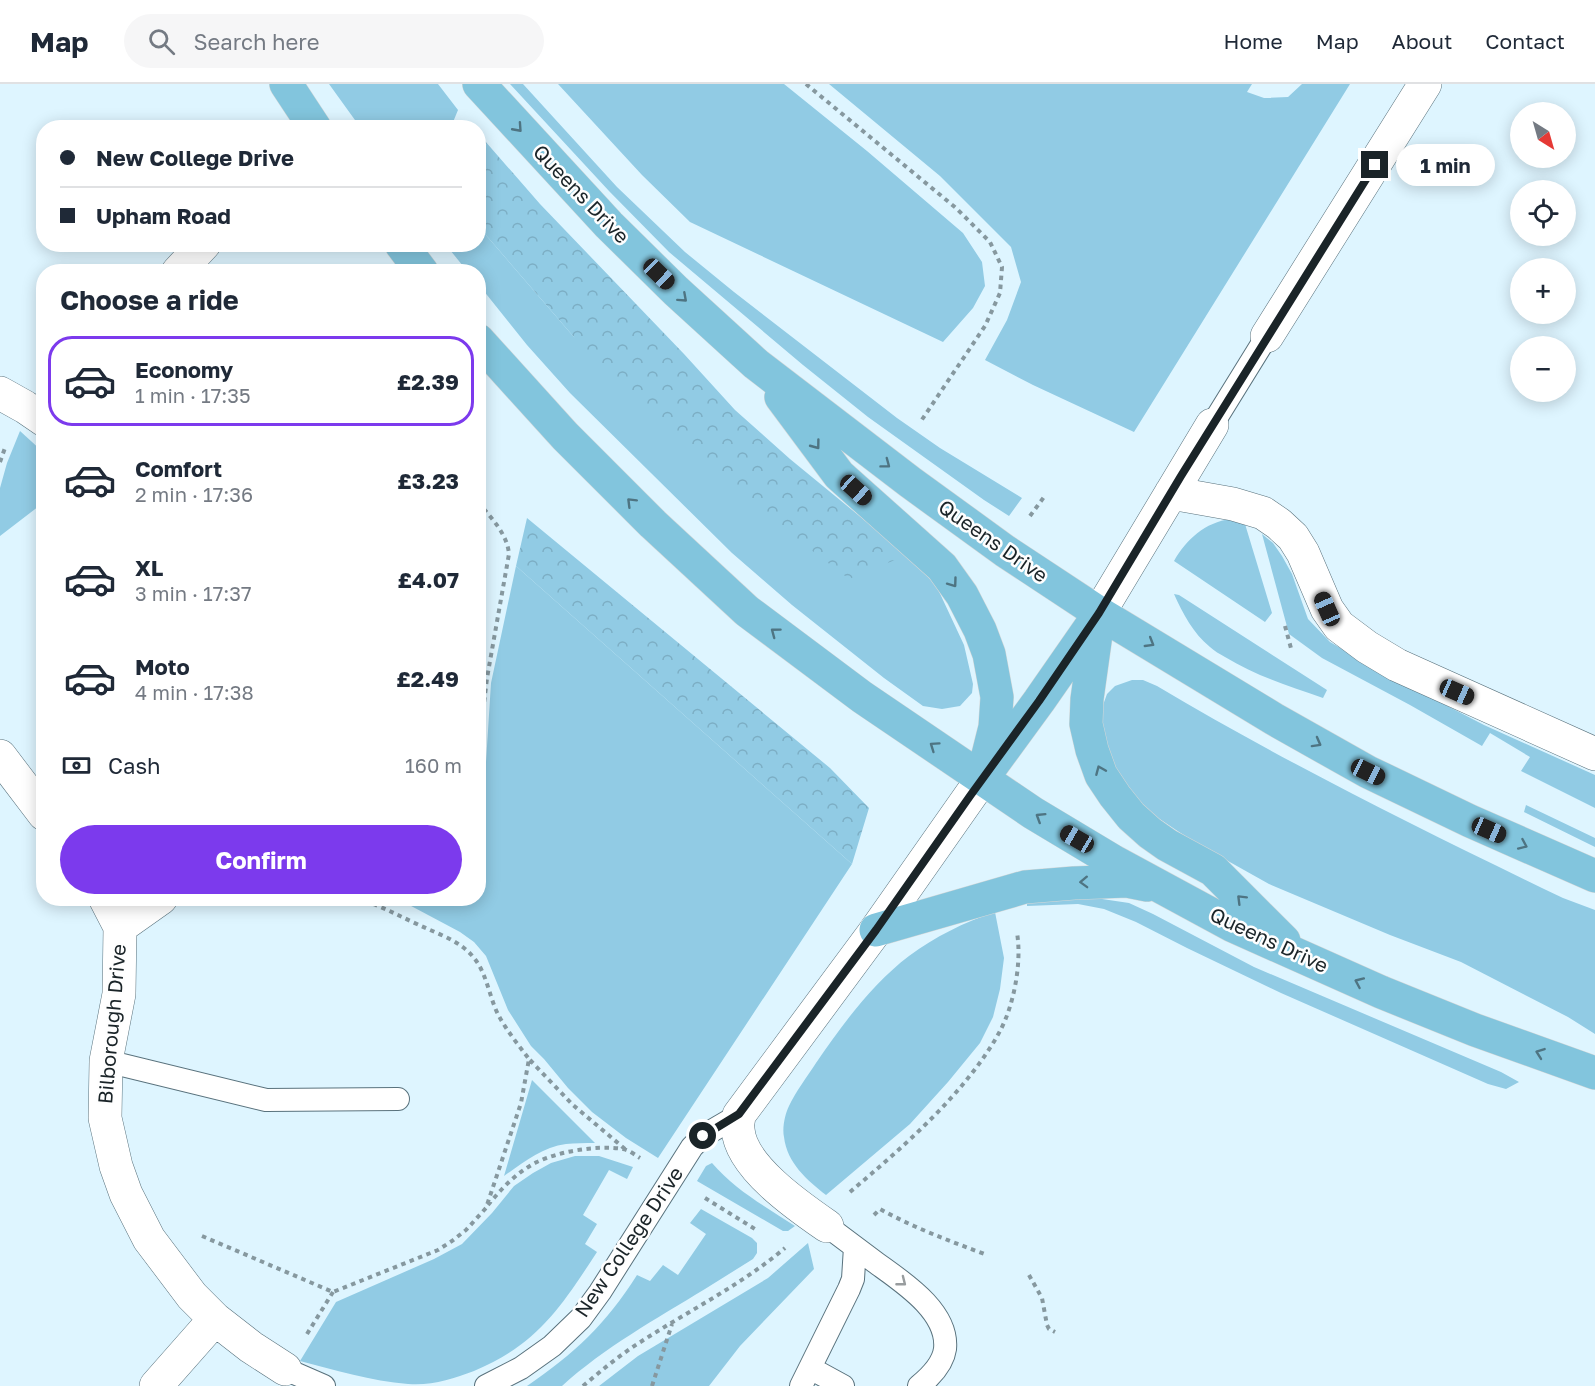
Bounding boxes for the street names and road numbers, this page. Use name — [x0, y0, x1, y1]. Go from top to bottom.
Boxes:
street label: Queens Drive — [529, 139, 635, 248]
street label: Queens Drive — [934, 494, 1053, 587]
street label: Queens Drive — [1207, 901, 1332, 977]
street label: Bilborough Drive — [92, 943, 130, 1105]
street label: New College Drive — [569, 1162, 687, 1321]

